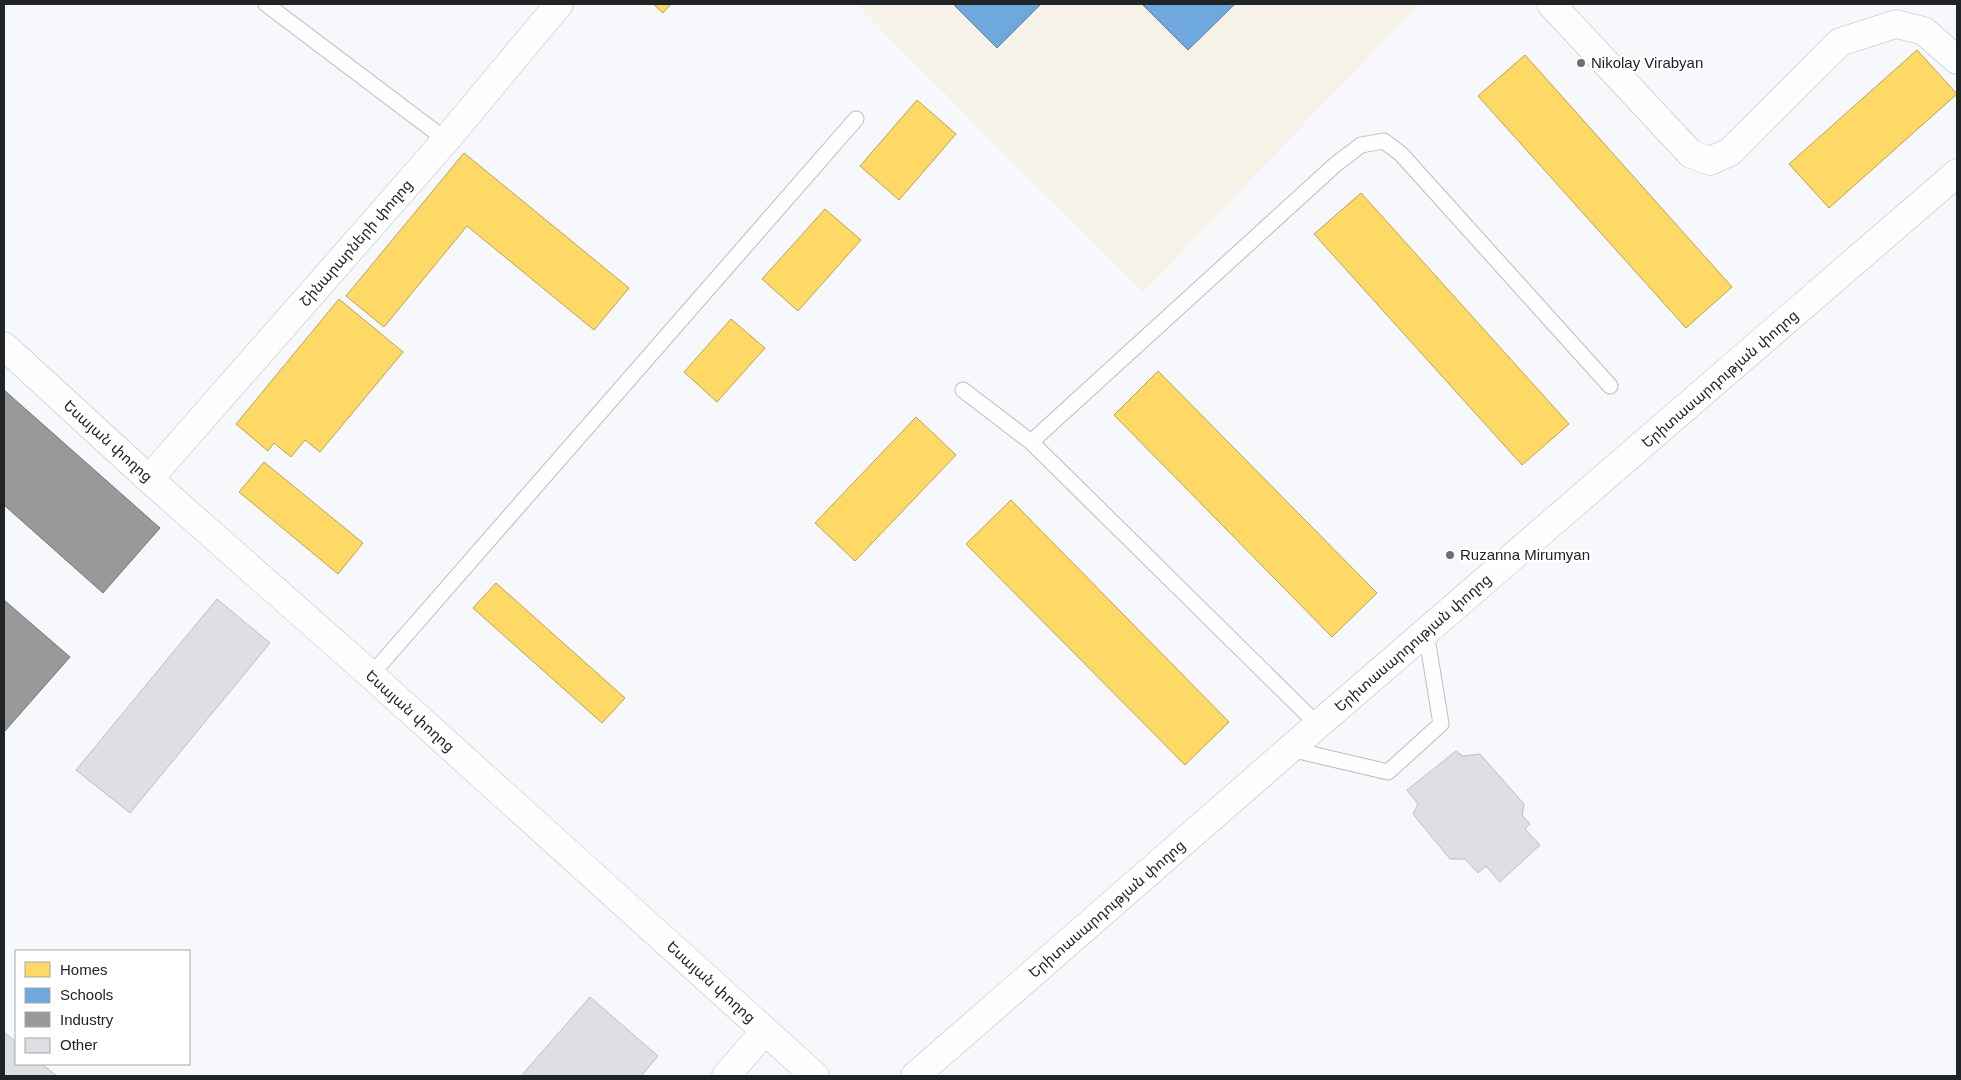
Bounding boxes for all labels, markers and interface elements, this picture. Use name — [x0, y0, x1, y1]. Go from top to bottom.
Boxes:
place label: Nikolay Virabyan — [1591, 54, 1703, 71]
marker: Nikolay Virabyan — [1575, 57, 1587, 69]
street label: Շինարարների փողոց — [296, 176, 416, 310]
street label: Երիտասարդության փողոց — [1638, 306, 1802, 452]
street label: Եսայան փողոց — [60, 396, 156, 486]
place label: Ruzanna Mirumyan — [1460, 546, 1590, 563]
marker: Ruzanna Mirumyan — [1444, 549, 1456, 561]
street label: Երիտասարդության փողոց — [1331, 570, 1495, 716]
street label: Եսայան փողոց — [362, 666, 458, 756]
street label: Երիտասարդության փողոց — [1025, 836, 1189, 982]
street label: Եսայան փողոց — [663, 937, 759, 1027]
legend — [15, 950, 190, 1065]
text: Homes — [60, 961, 108, 978]
text: Schools — [60, 986, 113, 1003]
text: Industry — [60, 1011, 114, 1028]
text: Other — [60, 1036, 98, 1053]

